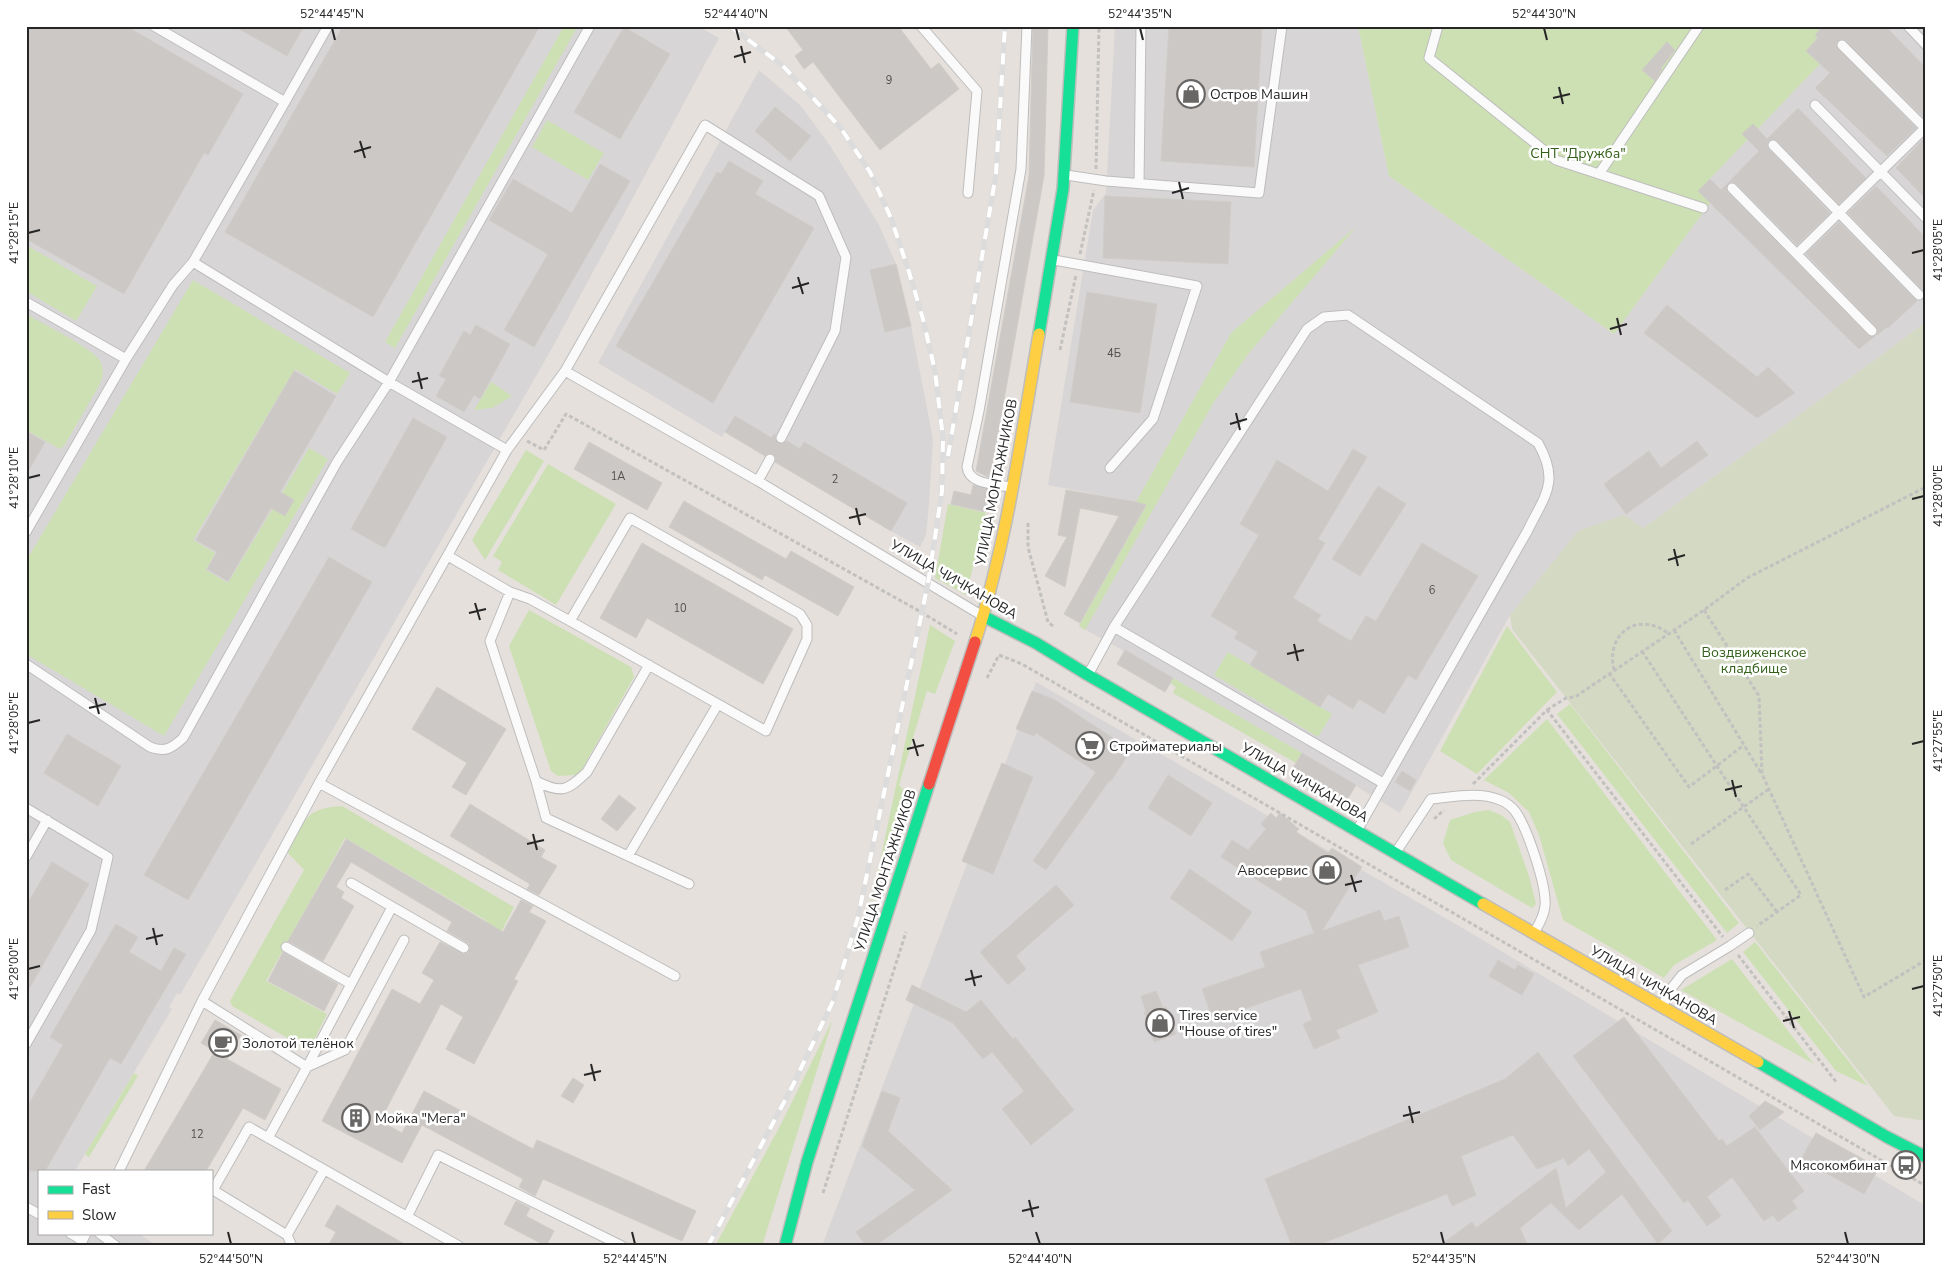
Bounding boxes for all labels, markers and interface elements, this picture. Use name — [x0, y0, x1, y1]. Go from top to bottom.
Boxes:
text: 52°44'45"N — [300, 6, 364, 22]
text: 52°44'40"N — [704, 6, 768, 22]
text: 52°44'35"N — [1108, 6, 1172, 22]
text: 52°44'30"N — [1512, 6, 1576, 22]
house number: 9 — [886, 73, 892, 88]
shop icon: Остров Машин — [1176, 79, 1206, 109]
place label: Остров Машин — [1210, 85, 1308, 104]
park label: СНТ "Дружба" — [1530, 144, 1626, 163]
text: 41°28'15"E — [6, 202, 22, 264]
text: 41°28'05"E — [1930, 219, 1946, 281]
house number: 4Б — [1107, 346, 1121, 361]
street label: УЛИЦА МОНТАЖНИКОВ — [971, 397, 1022, 568]
text: 41°28'10"E — [6, 447, 22, 509]
text: 41°28'00"E — [1930, 465, 1946, 527]
house number: 1А — [611, 469, 625, 484]
house number: 2 — [832, 472, 838, 487]
street label: УЛИЦА ЧИЧКАНОВА — [886, 535, 1021, 624]
house number: 6 — [1429, 583, 1436, 598]
house number: 10 — [673, 601, 687, 616]
park label: Воздвиженское кладбище — [1702, 643, 1806, 678]
text: 41°28'05"E — [6, 692, 22, 754]
text: 41°27'55"E — [1930, 710, 1946, 772]
supermarket icon: Стройматериалы — [1075, 731, 1105, 761]
place label: Стройматериалы — [1109, 737, 1222, 756]
street label: УЛИЦА ЧИЧКАНОВА — [1237, 738, 1372, 827]
street label: УЛИЦА МОНТАЖНИКОВ — [850, 787, 921, 954]
shop icon: Авосервис — [1312, 855, 1342, 885]
place label: Авосервис — [1237, 861, 1308, 880]
text: 41°28'00"E — [6, 938, 22, 1000]
street label: УЛИЦА ЧИЧКАНОВА — [1586, 941, 1721, 1030]
text: 41°27'50"E — [1930, 955, 1946, 1017]
place label: Tires service "House of tires" — [1179, 1006, 1277, 1041]
shop icon: Tires service "House of tires" — [1145, 1008, 1175, 1038]
cafe icon: Золотой телёнок — [208, 1028, 238, 1058]
place label: Золотой телёнок — [242, 1034, 354, 1053]
building icon: Мойка "Мега" — [341, 1103, 371, 1133]
place label: Мойка "Мега" — [375, 1109, 466, 1128]
house number: 12 — [190, 1127, 204, 1142]
bus stop icon: Мясокомбинат — [1891, 1150, 1921, 1180]
place label: Мясокомбинат — [1790, 1156, 1888, 1175]
legend — [38, 1170, 212, 1234]
text: Fast — [82, 1179, 111, 1199]
text: Slow — [82, 1205, 117, 1225]
text: 52°44'50"N — [199, 1251, 263, 1267]
text: 52°44'45"N — [603, 1251, 667, 1267]
text: 52°44'40"N — [1008, 1251, 1072, 1267]
text: 52°44'35"N — [1412, 1251, 1476, 1267]
text: 52°44'30"N — [1816, 1251, 1880, 1267]

